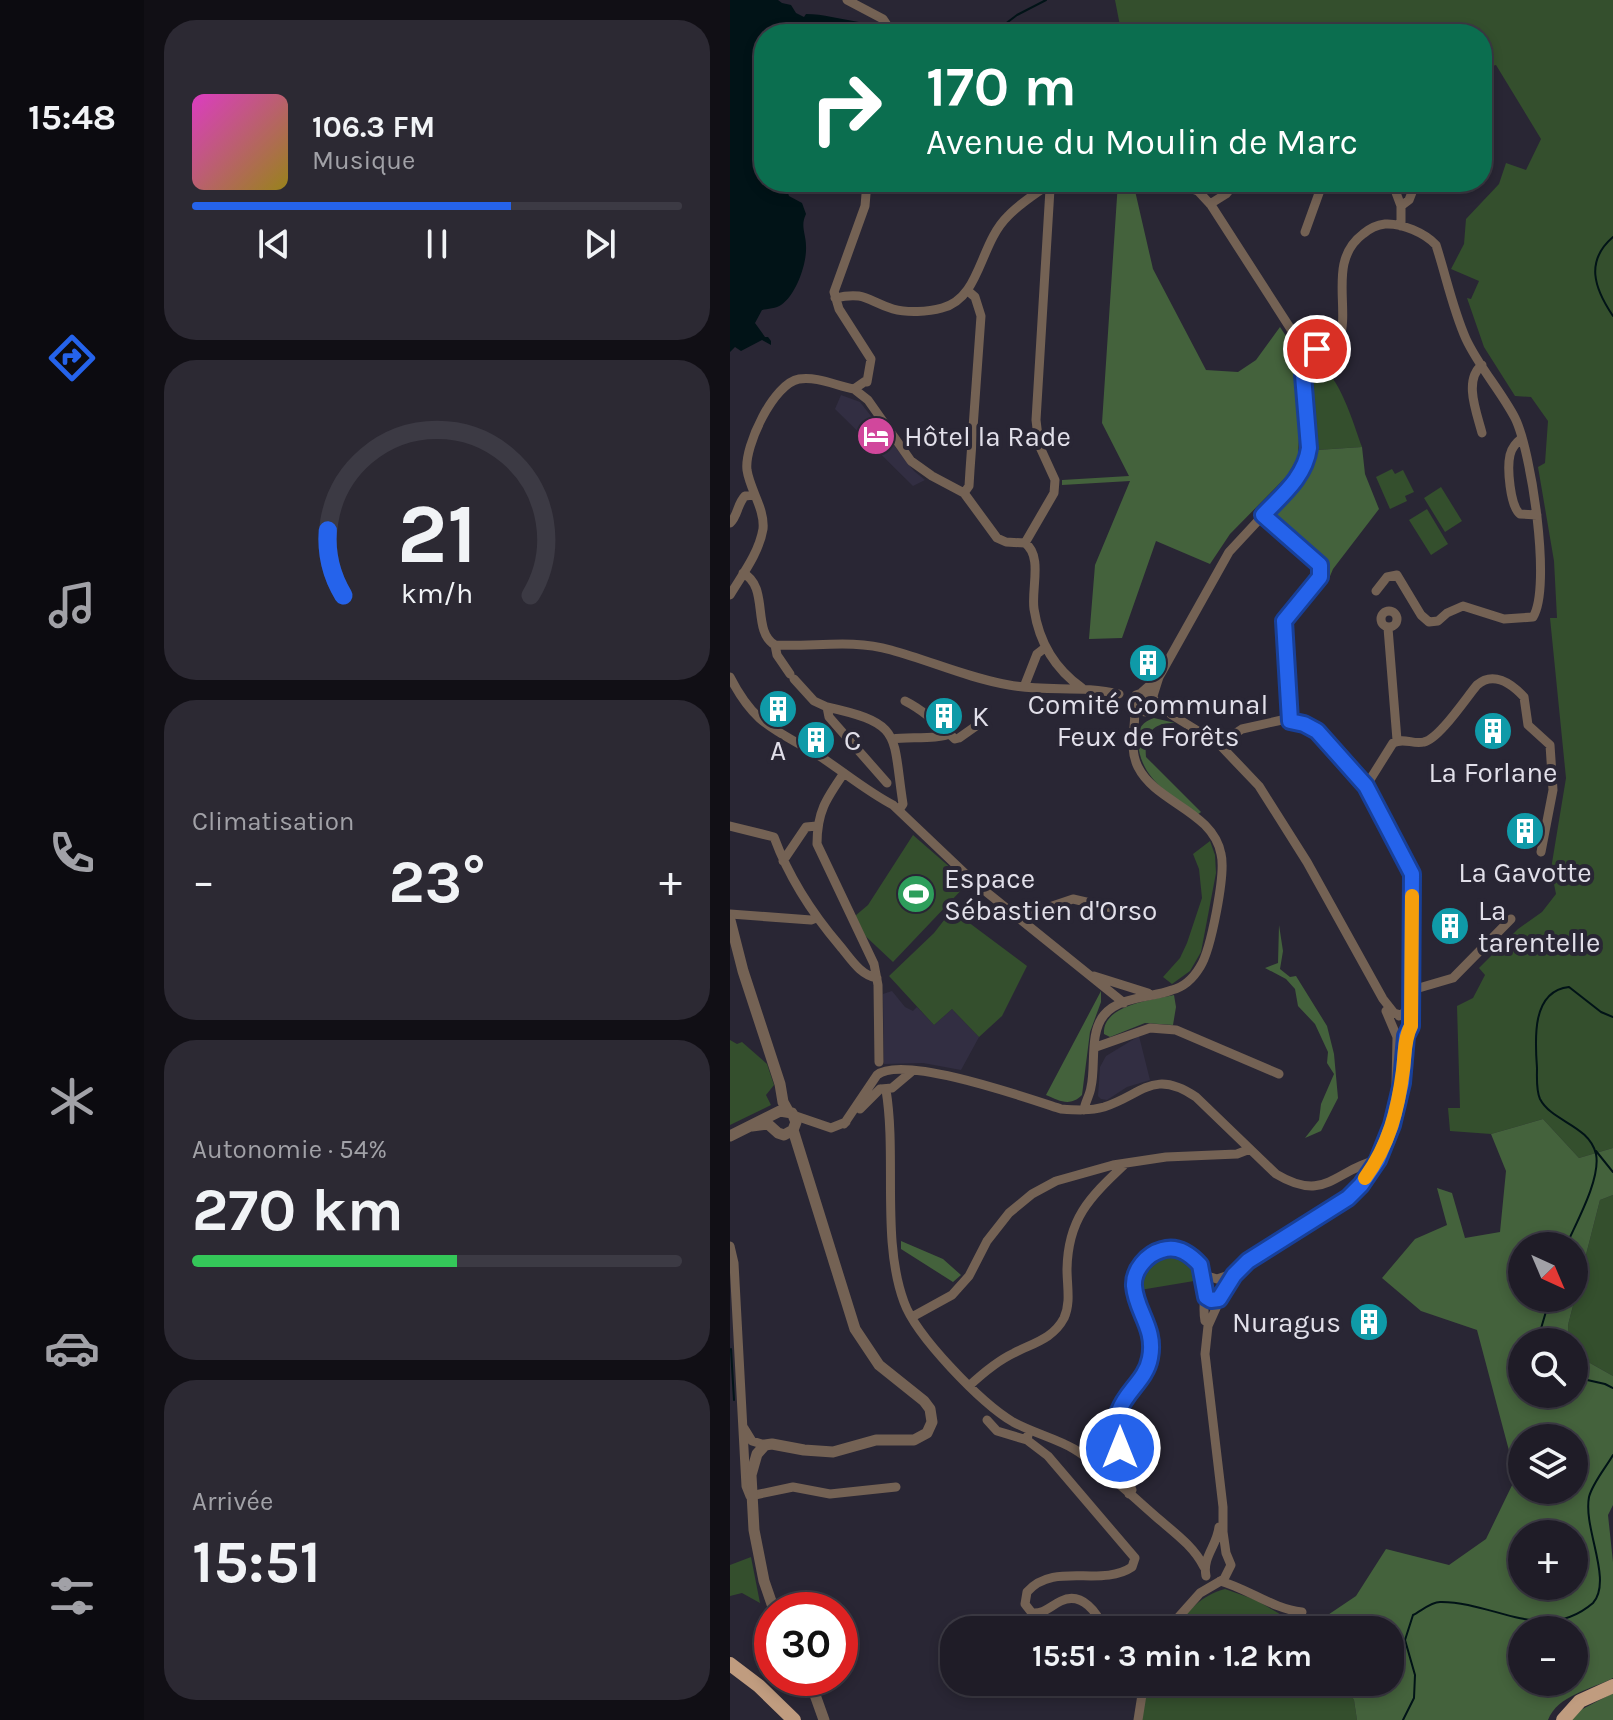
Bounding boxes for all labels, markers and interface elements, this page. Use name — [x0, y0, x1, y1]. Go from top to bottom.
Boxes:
text: 170 m — [926, 54, 1077, 119]
icon: right — [794, 56, 898, 160]
text: 15:48 — [28, 96, 116, 138]
text: 106.3 FM — [312, 109, 435, 145]
text: Avenue du Moulin de Marc — [926, 121, 1358, 163]
text: Musique — [312, 145, 415, 176]
icon: previous — [252, 222, 296, 266]
icon: pause — [415, 222, 459, 266]
icon: next — [578, 222, 622, 266]
pin — [1283, 315, 1351, 383]
icon: arrive — [1295, 327, 1339, 371]
icon: directions — [44, 330, 100, 386]
hotel icon: Hôtel la Rade — [855, 415, 897, 457]
place label: Hôtel la Rade — [904, 420, 1071, 453]
text: 21 — [397, 486, 477, 583]
icon: music — [44, 577, 100, 633]
text: km/h — [401, 577, 473, 610]
building icon: Comité Communal Feux de Forêts — [1127, 642, 1169, 684]
building icon: A — [757, 688, 799, 730]
place label: Comité Communal Feux de Forêts — [1028, 688, 1268, 753]
building icon: K — [923, 695, 965, 737]
place label: K — [972, 700, 989, 733]
building icon: La Forlane — [1472, 710, 1514, 752]
building icon: C — [795, 719, 837, 761]
place label: C — [844, 724, 861, 757]
place label: A — [770, 734, 786, 767]
place label: La Forlane — [1429, 756, 1558, 789]
text: Climatisation — [192, 806, 355, 837]
building icon: La Gavotte — [1504, 810, 1546, 852]
icon: phone — [44, 825, 100, 881]
text: 23° — [389, 847, 485, 917]
text: − — [192, 856, 215, 907]
text: + — [659, 856, 682, 907]
place label: La Gavotte — [1458, 856, 1592, 889]
place label: Espace Sébastien d'Orso — [944, 862, 1157, 927]
sports icon: Espace Sébastien d'Orso — [895, 873, 937, 915]
place label: La tarentelle — [1478, 894, 1600, 959]
building icon: La tarentelle — [1429, 905, 1471, 947]
icon: climate — [44, 1073, 100, 1129]
text: Autonomie · 54% — [192, 1134, 387, 1165]
text: 270 km — [192, 1175, 404, 1245]
north arrow — [1508, 1232, 1588, 1312]
map controls — [1508, 1232, 1588, 1696]
building icon: Nuragus — [1348, 1301, 1390, 1343]
place label: Nuragus — [1232, 1306, 1341, 1339]
icon: car — [44, 1320, 100, 1376]
button: search — [1508, 1328, 1588, 1408]
position arrow — [1078, 1406, 1162, 1490]
button: layers — [1508, 1424, 1588, 1504]
text: Arrivée — [192, 1486, 273, 1517]
button: + — [1508, 1520, 1588, 1600]
text: 15:51 — [192, 1527, 321, 1597]
icon: filters — [44, 1568, 100, 1624]
speed limit sign: 30 — [754, 1592, 858, 1696]
button: − — [1508, 1616, 1588, 1696]
text: 15:51 · 3 min · 1.2 km — [1032, 1638, 1312, 1674]

